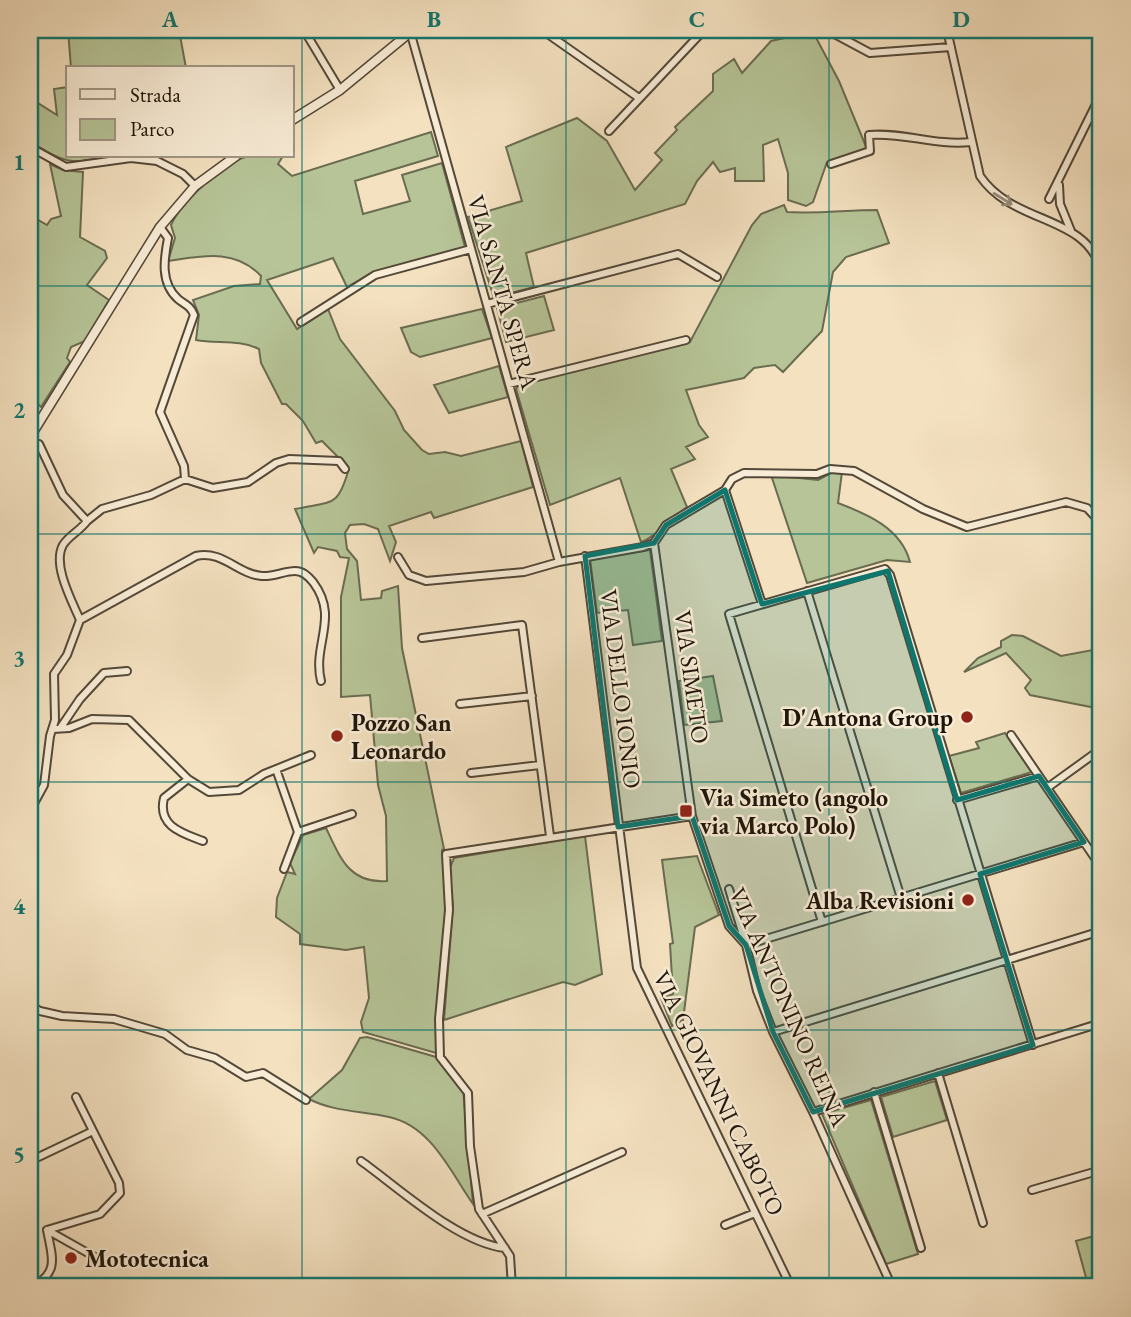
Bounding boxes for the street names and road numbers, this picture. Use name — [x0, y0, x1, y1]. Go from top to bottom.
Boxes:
street label: VIA SANTA SPERA — [460, 191, 546, 393]
street label: VIA DELLO IONIO — [593, 588, 649, 790]
street label: VIA SIMETO — [667, 608, 717, 746]
street label: VIA ANTONINO REINA — [722, 882, 856, 1132]
street label: VIA GIOVANNI CABOTO — [646, 965, 792, 1221]

